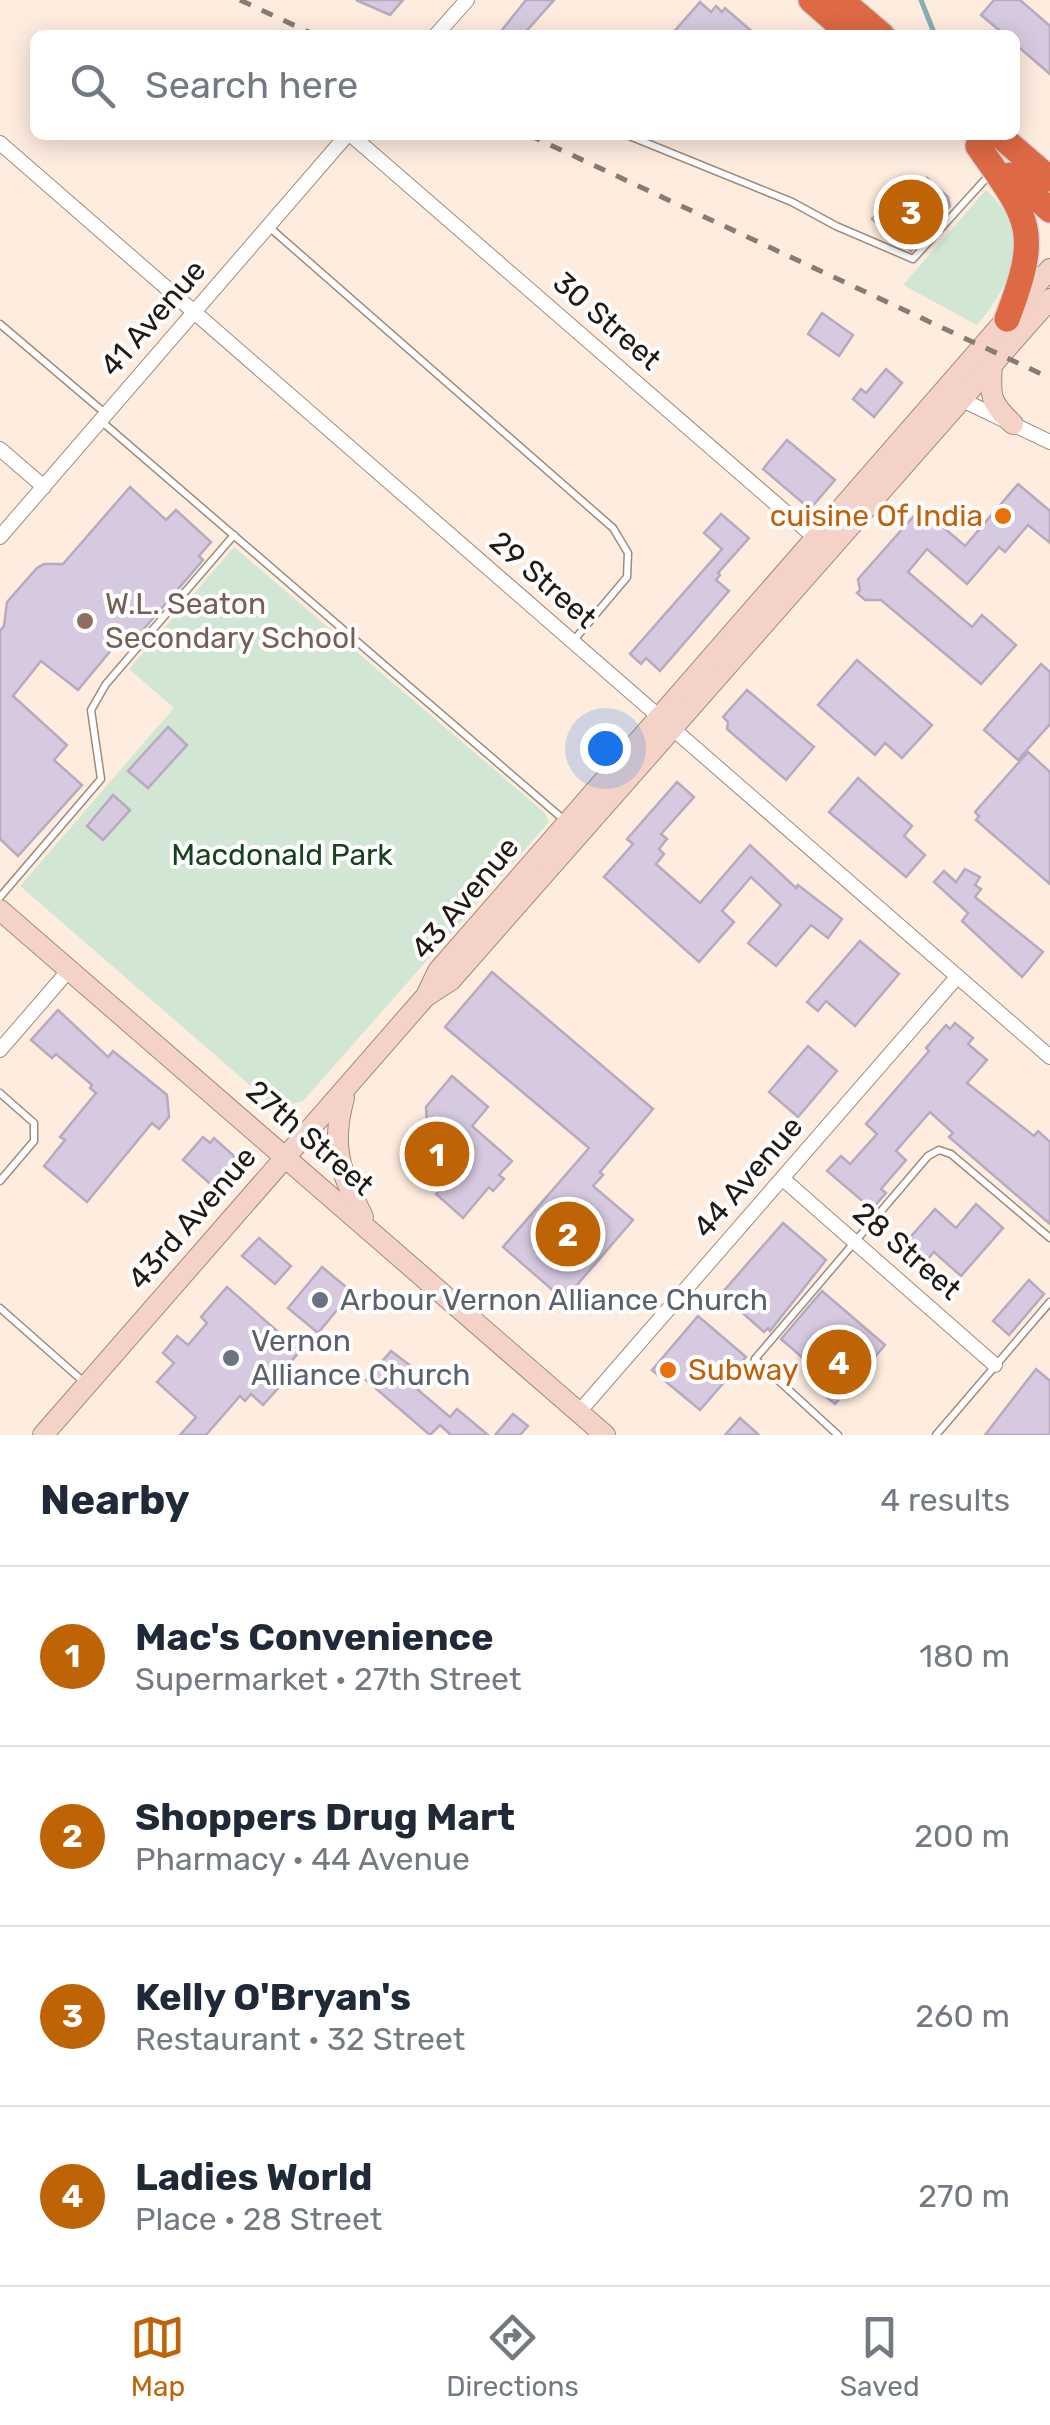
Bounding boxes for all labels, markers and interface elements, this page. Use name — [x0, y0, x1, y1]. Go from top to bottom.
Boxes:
search box — [30, 30, 1020, 140]
icon: search — [65, 58, 120, 113]
text: Search here — [145, 62, 358, 108]
pin: 3 — [878, 174, 944, 250]
street label: 41 Avenue — [93, 252, 213, 384]
street label: 30 Street — [546, 264, 669, 378]
place label: cuisine Of India — [770, 498, 983, 534]
marker: cuisine Of India — [992, 505, 1014, 527]
street label: 29 Street — [482, 524, 604, 636]
place label: W.L. Seaton Secondary School — [105, 586, 357, 656]
marker: W.L. Seaton Secondary School — [74, 610, 96, 632]
your location — [580, 723, 631, 774]
street label: 43 Avenue — [404, 830, 526, 966]
park label: Macdonald Park — [171, 837, 393, 873]
street label: 27th Street — [239, 1073, 381, 1203]
street label: 44 Avenue — [686, 1109, 810, 1245]
pin: 1 — [404, 1116, 470, 1192]
street label: 43rd Avenue — [120, 1139, 264, 1297]
street label: 28 Street — [846, 1195, 968, 1308]
pin: 2 — [536, 1196, 600, 1272]
place label: Arbour Vernon Alliance Church — [340, 1282, 768, 1318]
marker: Arbour Vernon Alliance Church — [309, 1289, 331, 1311]
place label: Vernon Alliance Church — [251, 1323, 471, 1393]
pin: 4 — [806, 1324, 872, 1400]
marker: Vernon Alliance Church — [220, 1347, 242, 1369]
place label: Subway — [688, 1352, 799, 1388]
marker: Subway — [657, 1359, 679, 1381]
text: Nearby — [40, 1475, 190, 1525]
text: 4 results — [880, 1481, 1010, 1519]
text: Mac's Convenience — [135, 1614, 494, 1660]
text: 1 — [65, 1637, 80, 1675]
text: 180 m — [919, 1637, 1010, 1675]
text: Supermarket · 27th Street — [135, 1660, 521, 1698]
text: Shoppers Drug Mart — [135, 1794, 515, 1840]
text: 2 — [62, 1817, 83, 1855]
text: 200 m — [914, 1817, 1010, 1855]
text: Pharmacy · 44 Avenue — [135, 1840, 470, 1878]
text: Kelly O'Bryan's — [135, 1974, 411, 2020]
text: 3 — [62, 1997, 83, 2035]
text: 260 m — [915, 1997, 1010, 2035]
text: Restaurant · 32 Street — [135, 2020, 465, 2058]
text: Ladies World — [135, 2154, 373, 2200]
text: 4 — [62, 2177, 83, 2215]
text: 270 m — [918, 2177, 1010, 2215]
text: Place · 28 Street — [135, 2200, 382, 2238]
tab: Map — [130, 2310, 185, 2403]
tab: Directions — [446, 2310, 579, 2403]
tab: Saved — [840, 2310, 920, 2403]

